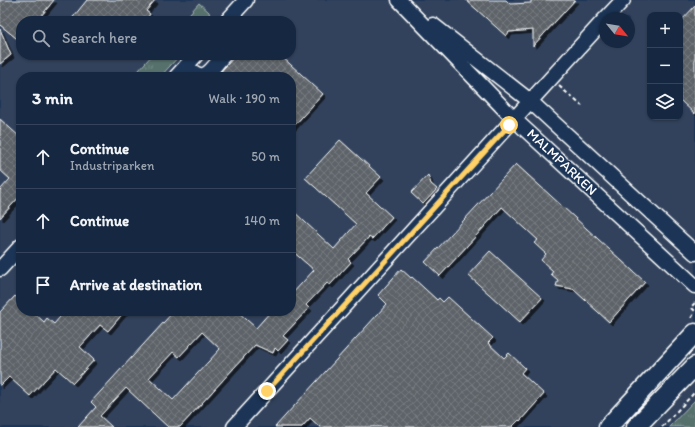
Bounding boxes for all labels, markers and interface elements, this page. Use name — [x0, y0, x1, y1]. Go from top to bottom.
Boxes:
north arrow — [599, 12, 635, 48]
map controls — [647, 12, 683, 120]
button: + — [647, 12, 683, 48]
search box — [16, 16, 296, 60]
icon: search — [30, 27, 52, 49]
text: Search here — [62, 29, 137, 47]
button: − — [647, 48, 683, 84]
button: layers — [647, 84, 683, 120]
text: 3 min — [32, 88, 73, 108]
text: Walk · 190 m — [209, 91, 280, 106]
route start — [500, 116, 518, 134]
street label: MALMPARKEN — [523, 125, 601, 199]
text: Continue — [70, 140, 129, 158]
icon: ahead — [32, 146, 54, 168]
text: 50 m — [251, 149, 280, 164]
text: Industriparken — [70, 158, 154, 173]
icon: ahead — [32, 210, 54, 232]
text: Continue — [70, 212, 129, 230]
text: 140 m — [244, 213, 280, 228]
icon: arrive — [32, 274, 54, 296]
text: Arrive at destination — [70, 276, 202, 294]
route end — [258, 382, 276, 400]

